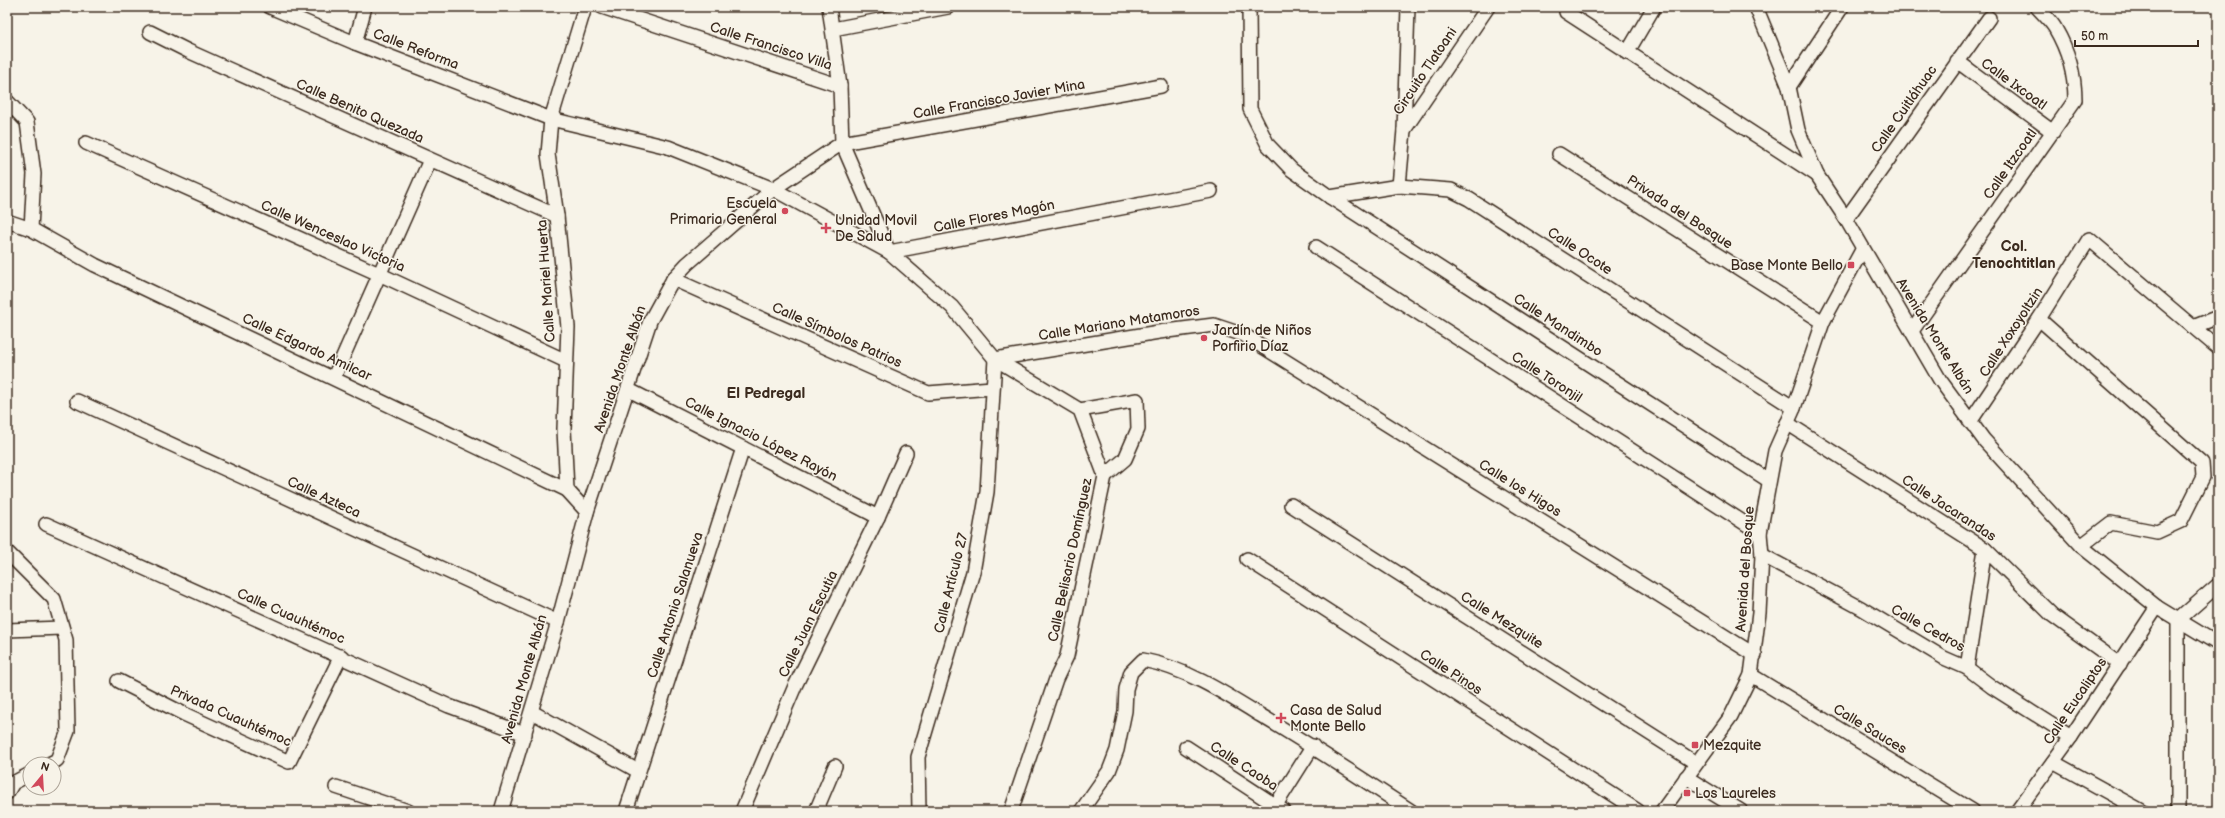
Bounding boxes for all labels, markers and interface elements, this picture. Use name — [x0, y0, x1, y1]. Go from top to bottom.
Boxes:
street label: Calle Francisco Villa — [708, 18, 834, 74]
scale bar — [2075, 22, 2198, 48]
street label: Circuito Tlatoani — [1390, 24, 1460, 118]
street label: Calle Reforma — [371, 25, 461, 73]
text: 50 m — [2081, 29, 2108, 44]
street label: Calle Ixcoatl — [1978, 54, 2050, 114]
street label: Calle Cuitláhuac — [1867, 62, 1941, 156]
street label: Calle Benito Quezada — [293, 75, 427, 147]
street label: Calle Francisco Javier Mina — [912, 75, 1086, 123]
street label: Calle Itzcoatl — [1980, 126, 2040, 202]
street label: Privada del Bosque — [1624, 171, 1736, 253]
place label: Escuela Primaria General — [670, 195, 777, 228]
street label: Calle Wenceslao Victoria — [258, 196, 408, 276]
street label: Calle Flores Magón — [932, 196, 1056, 236]
marker: Escuela Primaria General — [780, 206, 790, 216]
place label: Unidad Movil De Salud — [835, 212, 917, 245]
street label: Calle Mariel Huerta — [533, 219, 559, 343]
marker: Unidad Movil De Salud — [820, 222, 832, 234]
street label: Calle Ocote — [1544, 224, 1616, 278]
district label: Col. Tenochtitlan — [1972, 237, 2056, 273]
place label: Base Monte Bello — [1731, 257, 1843, 274]
marker: Base Monte Bello — [1846, 260, 1856, 270]
street label: Avenida Monte Albán — [1892, 275, 1978, 397]
street label: Calle Xoxoyoltzin — [1976, 284, 2046, 380]
street label: Calle Mandimbo — [1510, 290, 1606, 360]
street label: Calle Símbolos Patrios — [769, 299, 905, 371]
street label: Calle Mariano Matamoros — [1037, 302, 1201, 344]
street label: Avenida Monte Albán — [590, 303, 650, 435]
street label: Calle Edgardo Amilcar — [240, 310, 375, 385]
place label: Jardín de Niños Porfirio Díaz — [1212, 322, 1312, 355]
marker: Jardín de Niños Porfirio Díaz — [1199, 333, 1209, 343]
street label: Calle Toronjil — [1508, 348, 1586, 406]
district label: El Pedregal — [727, 384, 805, 403]
street label: Calle Ignacio López Rayón — [682, 393, 840, 485]
street label: Calle los Higos — [1476, 456, 1565, 520]
street label: Calle Jacarandas — [1899, 471, 1999, 545]
street label: Calle Azteca — [285, 473, 363, 521]
street label: Calle Belisario Domínguez — [1044, 476, 1096, 643]
street label: Avenida del Bosque — [1732, 506, 1758, 632]
street label: Calle Antonio Salanueva — [643, 530, 707, 680]
street label: Calle Artículo 27 — [930, 531, 972, 635]
street label: Calle Juan Escutia — [775, 568, 841, 680]
street label: Calle Cuauhtémoc — [234, 585, 348, 647]
street label: Calle Mezquite — [1457, 588, 1547, 652]
street label: Calle Cedros — [1888, 601, 1968, 655]
street label: Avenida Monte Albán — [497, 613, 551, 745]
street label: Calle Pinos — [1417, 646, 1485, 698]
street label: Calle Eucaliptos — [2040, 654, 2110, 748]
street label: Privada Cuauhtémoc — [168, 682, 294, 750]
street label: Calle Sauces — [1830, 700, 1910, 758]
place label: Casa de Salud Monte Bello — [1290, 702, 1382, 735]
marker: Casa de Salud Monte Bello — [1275, 712, 1287, 724]
place label: Mezquite — [1703, 737, 1761, 754]
street label: Calle Caoba — [1207, 738, 1281, 794]
marker: Mezquite — [1690, 740, 1700, 750]
north arrow — [22, 756, 62, 796]
text: N — [39, 760, 51, 774]
place label: Los Laureles — [1695, 785, 1776, 802]
marker: Los Laureles — [1682, 788, 1692, 798]

